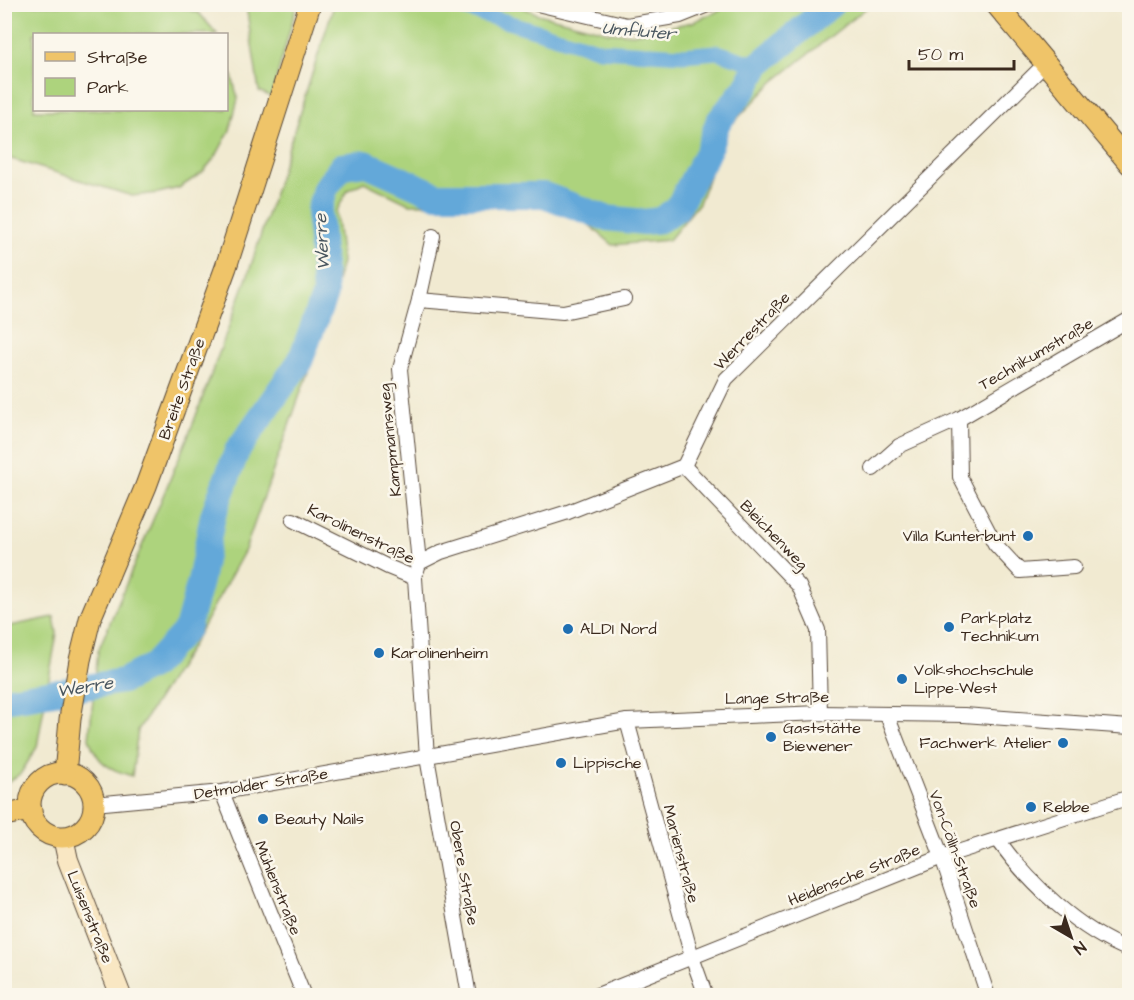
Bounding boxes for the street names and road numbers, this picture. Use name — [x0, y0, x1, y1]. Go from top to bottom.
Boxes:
street label: Werrestraße — [709, 287, 795, 375]
street label: Technikumstraße — [975, 312, 1098, 396]
street label: Breite Straße — [153, 335, 211, 443]
street label: Kampmannsweg — [373, 382, 408, 498]
street label: Bleichenweg — [734, 495, 813, 576]
street label: Karolinenstraße — [304, 499, 419, 570]
street label: Lange Straße — [725, 686, 830, 711]
street label: Detmolder Straße — [192, 762, 330, 805]
street label: Von-Cölln-Straße — [923, 787, 987, 911]
street label: Marienstraße — [657, 802, 705, 906]
street label: Obere Straße — [444, 819, 484, 927]
street label: Mühlenstraße — [249, 838, 307, 939]
street label: Heidensche Straße — [785, 838, 924, 912]
street label: Luisenstraße — [61, 868, 119, 967]

